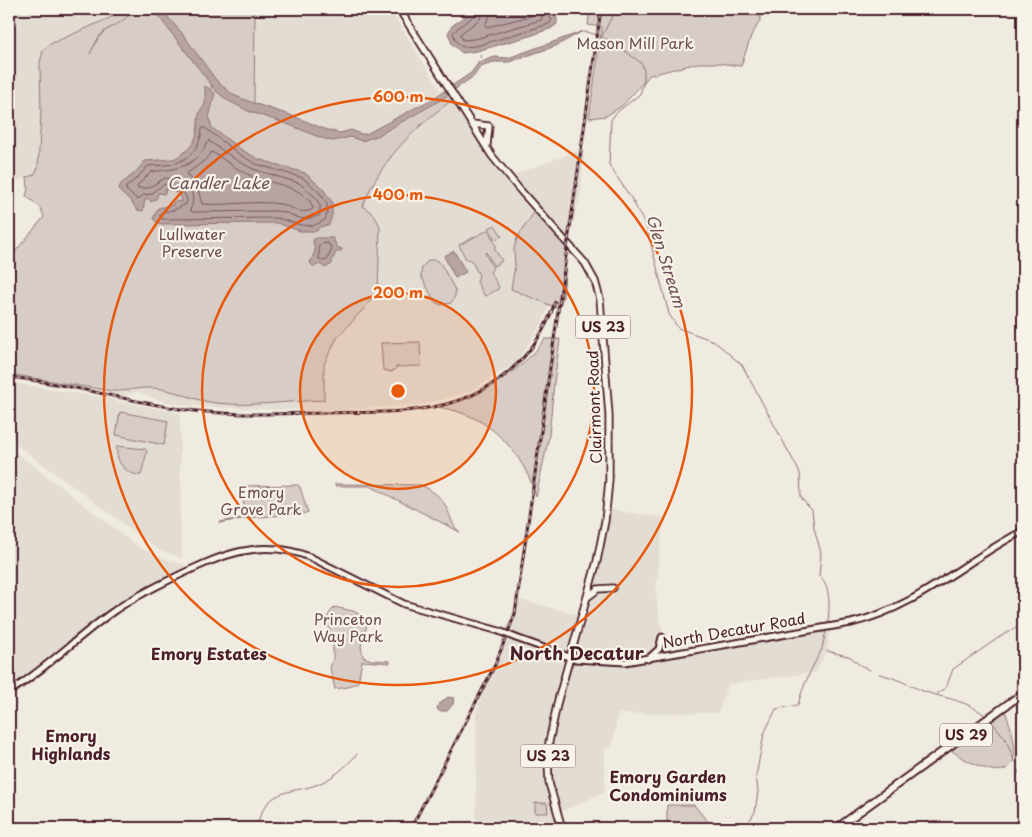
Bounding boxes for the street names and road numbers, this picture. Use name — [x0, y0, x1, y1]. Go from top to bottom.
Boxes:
road number: US 23 — [576, 316, 630, 338]
street label: Clairmont Road — [580, 350, 607, 464]
street label: North Decatur Road — [661, 606, 807, 653]
road number: US 29 — [940, 724, 992, 746]
road number: US 23 — [520, 744, 576, 768]

